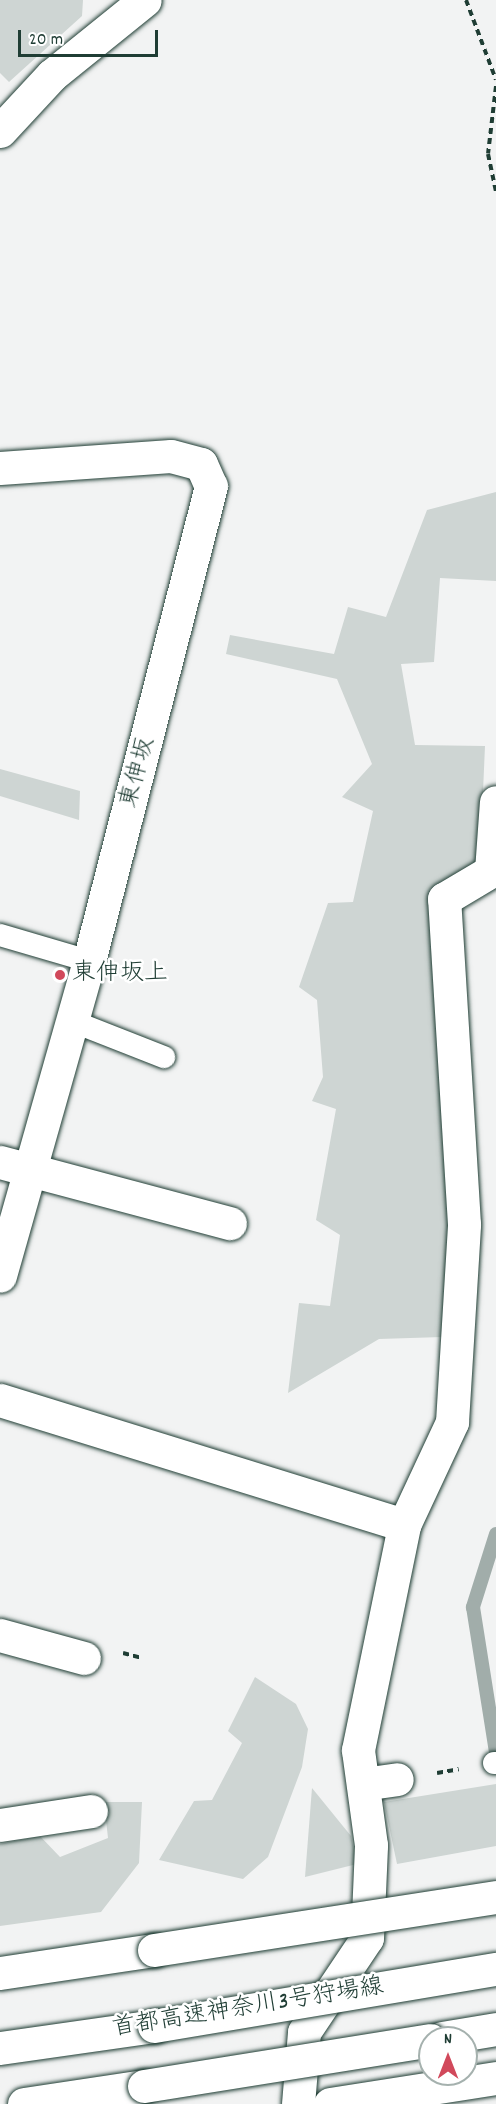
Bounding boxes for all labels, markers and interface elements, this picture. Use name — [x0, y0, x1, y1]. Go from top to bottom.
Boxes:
scale bar — [21, 18, 160, 56]
text: 20 m — [29, 28, 63, 53]
street label: 東伸坂 — [116, 734, 162, 812]
place label: 東伸坂上 — [72, 961, 168, 989]
marker: 東伸坂上 — [53, 968, 67, 982]
street label: 首都高速神奈川3号狩場線 — [110, 1973, 386, 2045]
north arrow — [418, 2026, 478, 2086]
text: N — [444, 2028, 452, 2051]

